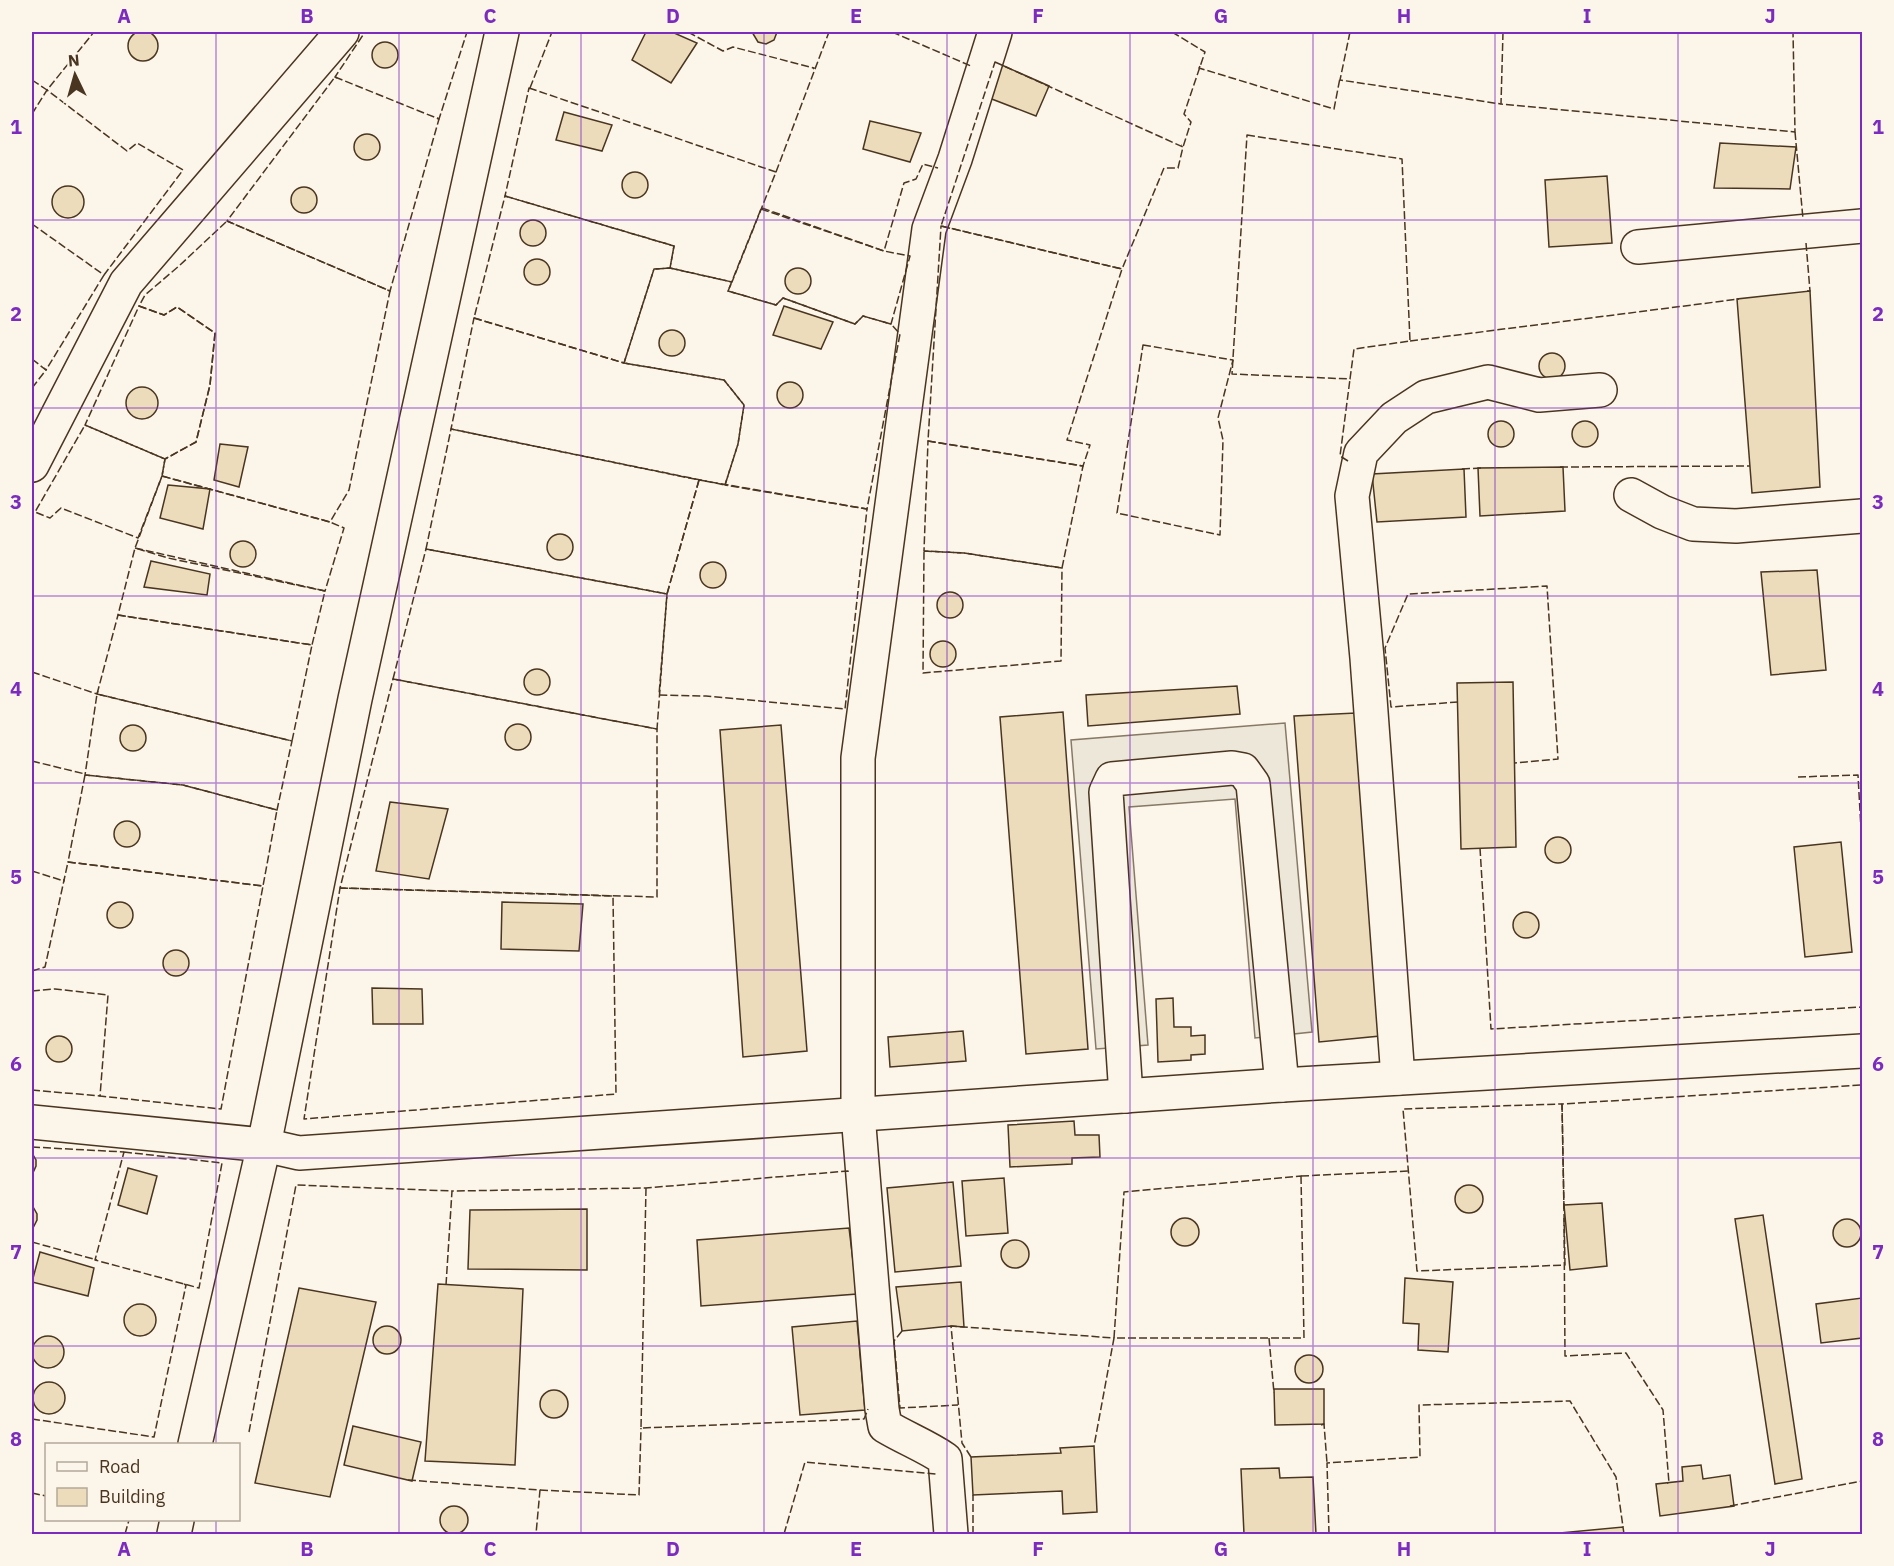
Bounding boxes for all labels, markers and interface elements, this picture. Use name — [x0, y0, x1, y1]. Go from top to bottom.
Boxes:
text: A — [117, 2, 131, 29]
text: B — [300, 2, 314, 29]
text: C — [483, 2, 497, 29]
text: D — [666, 2, 680, 29]
text: E — [850, 2, 862, 29]
text: F — [1032, 2, 1044, 29]
text: G — [1214, 2, 1228, 29]
text: H — [1397, 2, 1411, 29]
text: I — [1583, 2, 1591, 29]
text: J — [1764, 2, 1776, 29]
north arrow — [45, 45, 105, 105]
text: N — [67, 50, 80, 71]
text: 1 — [10, 113, 22, 140]
text: 1 — [1872, 113, 1884, 140]
text: 2 — [10, 300, 22, 327]
text: 2 — [1872, 300, 1884, 327]
text: 3 — [10, 488, 22, 515]
text: 3 — [1872, 488, 1884, 515]
text: 4 — [10, 675, 22, 702]
text: 4 — [1872, 675, 1884, 702]
text: 5 — [10, 863, 22, 890]
text: 5 — [1872, 863, 1884, 890]
text: 6 — [10, 1050, 22, 1077]
text: 6 — [1872, 1050, 1884, 1077]
text: 7 — [10, 1238, 22, 1265]
text: 7 — [1872, 1238, 1884, 1265]
text: 8 — [10, 1425, 22, 1452]
text: 8 — [1872, 1425, 1884, 1452]
legend — [45, 1443, 240, 1521]
text: Road — [99, 1455, 140, 1478]
text: Building — [99, 1485, 166, 1508]
text: A — [117, 1535, 131, 1562]
text: B — [300, 1535, 314, 1562]
text: C — [483, 1535, 497, 1562]
text: D — [666, 1535, 680, 1562]
text: E — [850, 1535, 862, 1562]
text: F — [1032, 1535, 1044, 1562]
text: G — [1214, 1535, 1228, 1562]
text: H — [1397, 1535, 1411, 1562]
text: I — [1583, 1535, 1591, 1562]
text: J — [1764, 1535, 1776, 1562]

